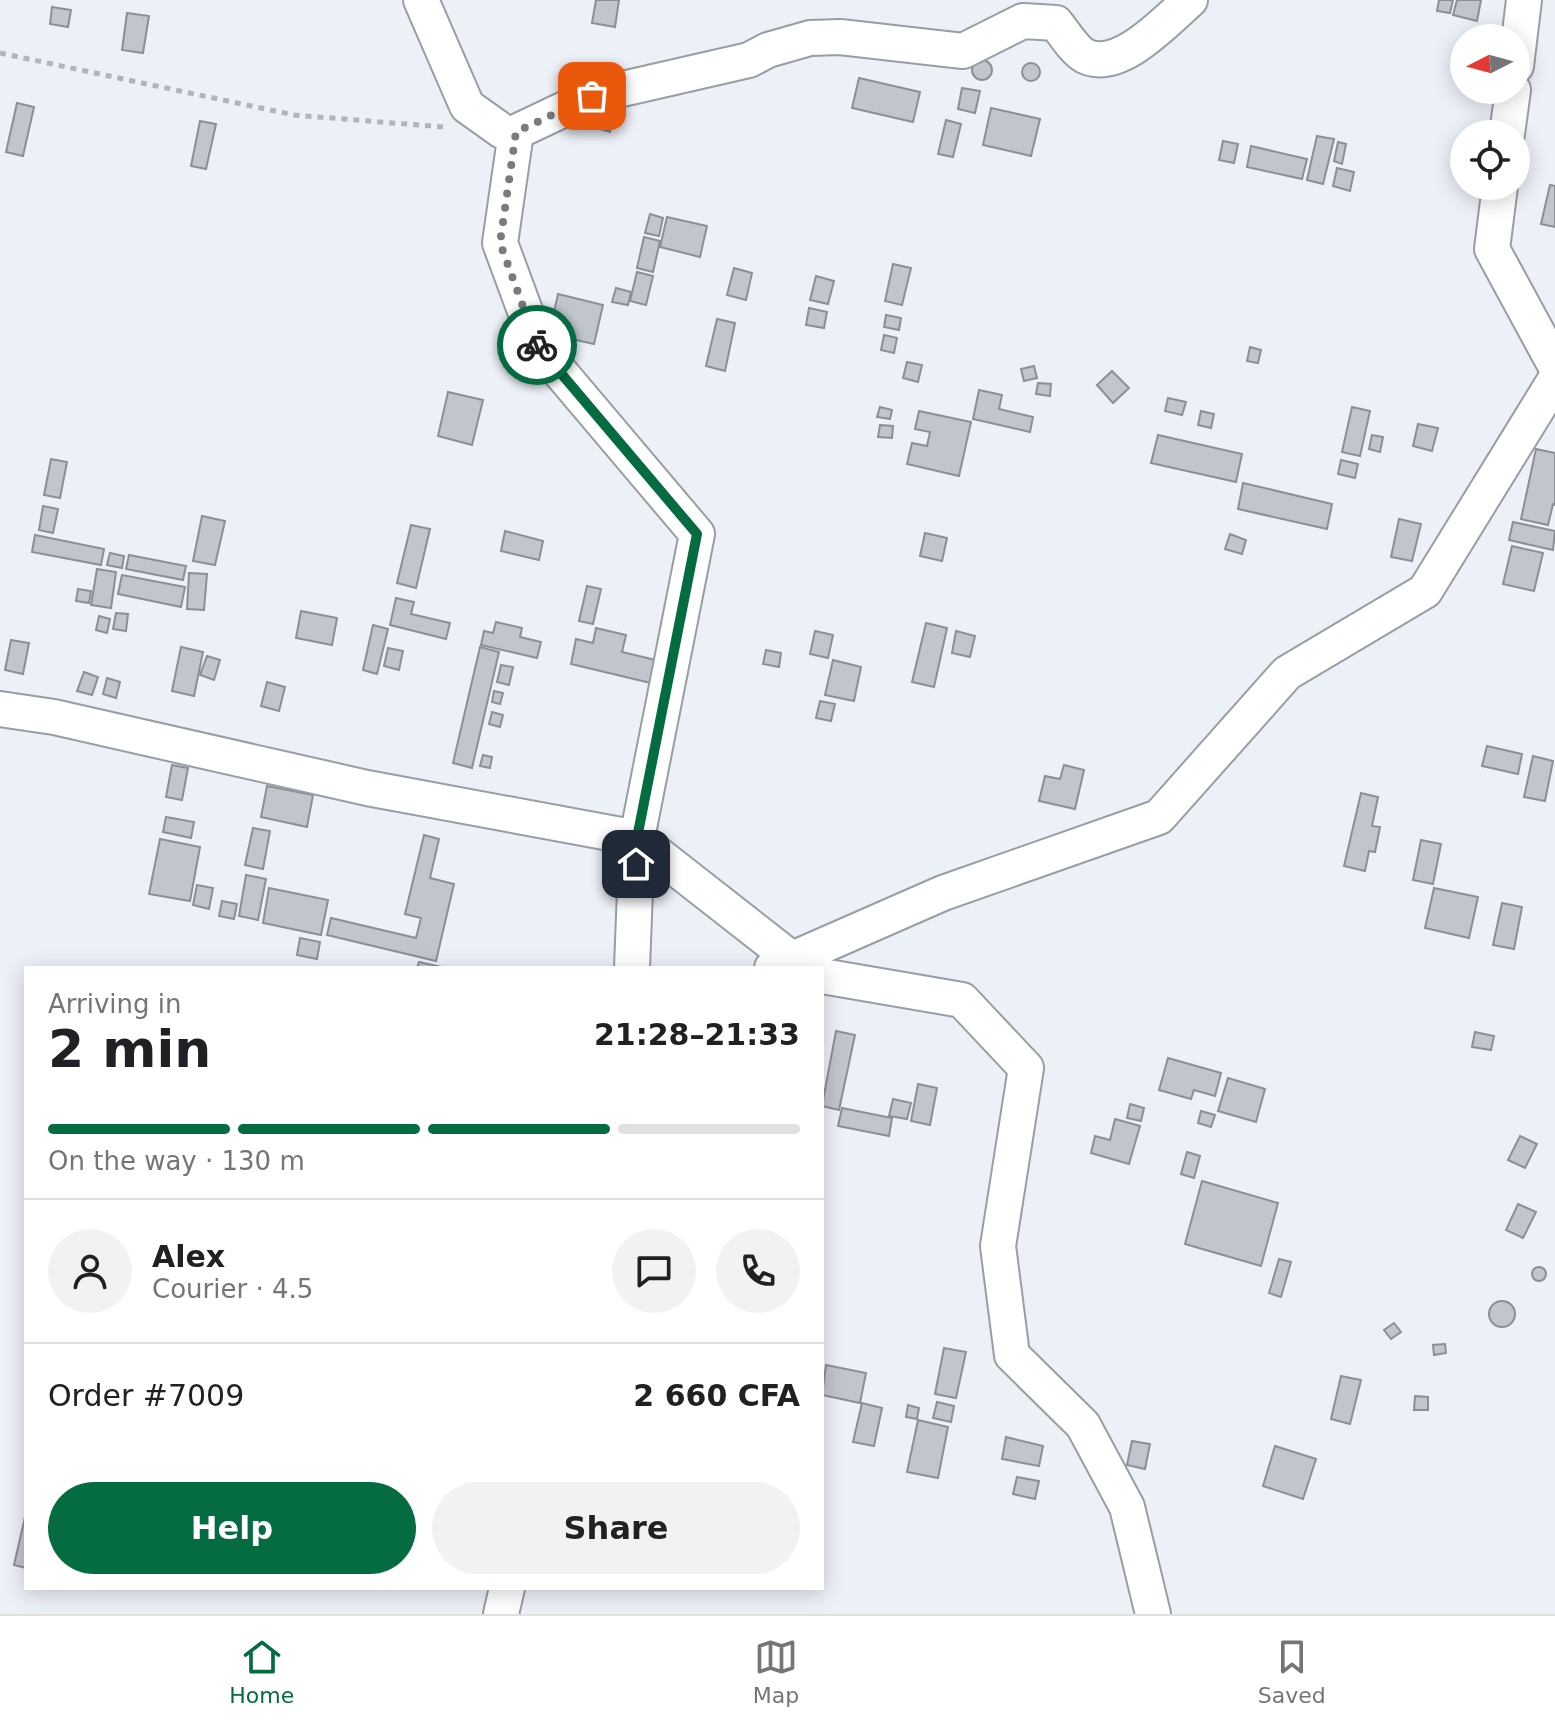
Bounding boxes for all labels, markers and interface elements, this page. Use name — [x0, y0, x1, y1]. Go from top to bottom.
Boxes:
north arrow — [1450, 24, 1530, 104]
map controls — [1450, 24, 1530, 200]
pin — [558, 62, 626, 130]
icon: bag — [570, 74, 614, 118]
button: locate — [1450, 120, 1530, 200]
courier — [497, 305, 577, 385]
icon: bike — [515, 323, 559, 367]
pin — [602, 830, 670, 898]
icon: home — [614, 842, 658, 886]
text: Arriving in — [48, 989, 182, 1019]
text: 21:28–21:33 — [594, 1017, 800, 1052]
text: 2 min — [48, 1019, 211, 1079]
text: On the way · 130 m — [48, 1146, 305, 1176]
button: person — [48, 1229, 132, 1313]
button: chat — [612, 1229, 696, 1313]
button: phone — [716, 1229, 800, 1313]
text: Alex — [152, 1239, 225, 1274]
text: Courier · 4.5 — [152, 1274, 313, 1304]
text: Order #7009 — [48, 1378, 244, 1413]
text: 2 660 CFA — [633, 1378, 800, 1413]
button: Help — [48, 1482, 416, 1574]
button: Share — [432, 1482, 800, 1574]
tab: Home — [229, 1635, 294, 1708]
tab: Map — [753, 1635, 799, 1708]
tab: Saved — [1258, 1635, 1326, 1708]

